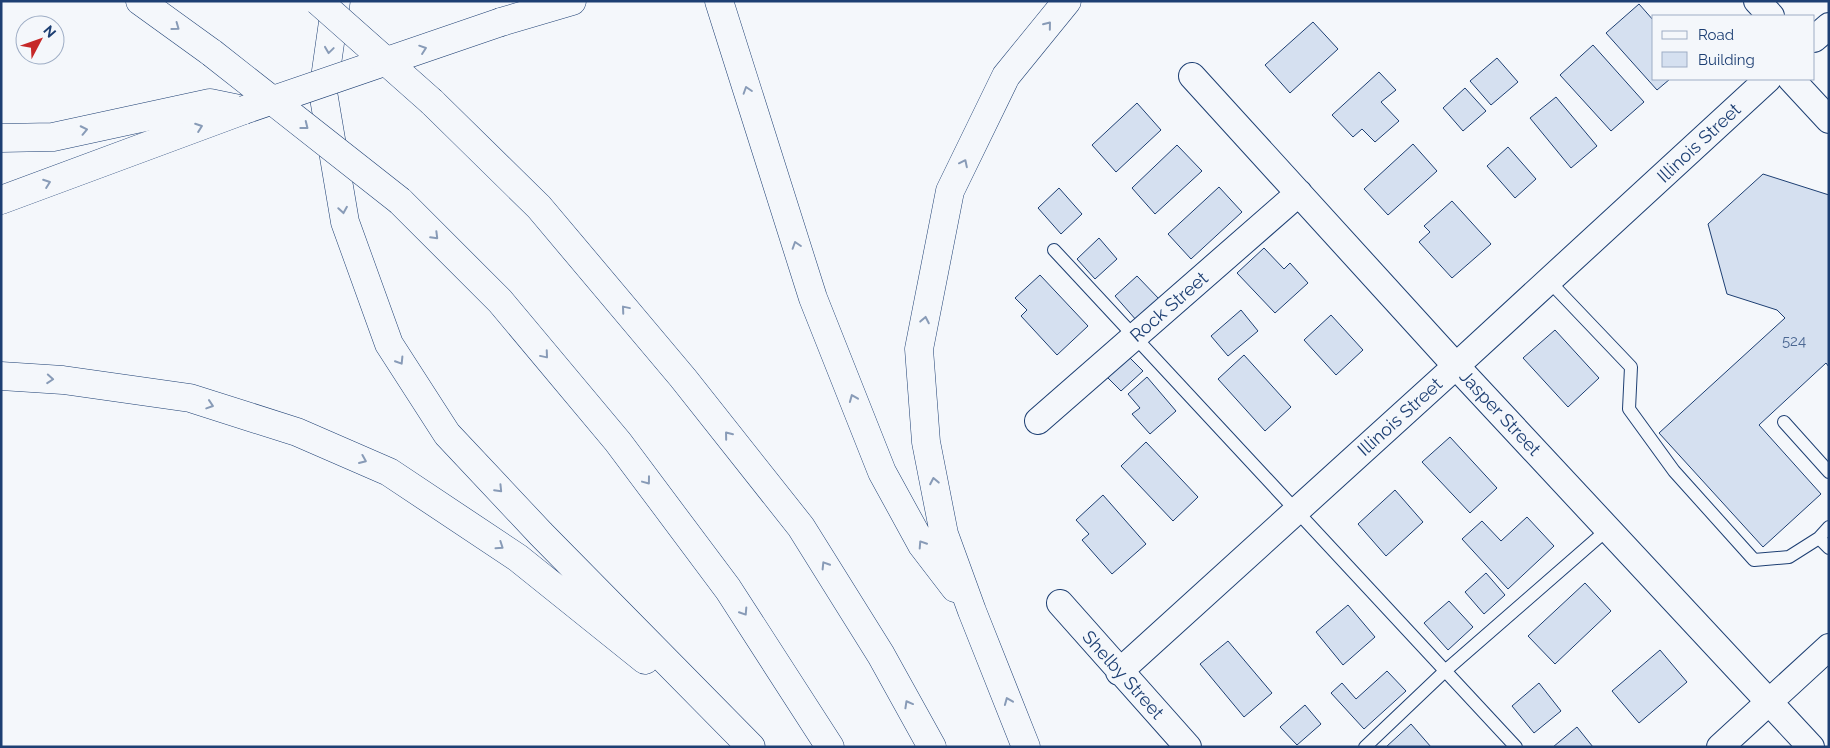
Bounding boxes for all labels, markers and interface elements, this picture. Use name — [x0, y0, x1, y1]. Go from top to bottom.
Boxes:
north arrow — [15, 15, 65, 65]
legend — [1652, 15, 1815, 80]
one-way arrow — [170, 21, 180, 30]
text: N — [40, 22, 59, 41]
one-way arrow — [1042, 22, 1050, 31]
text: Road — [1698, 26, 1734, 44]
one-way arrow — [418, 45, 427, 55]
one-way arrow — [324, 46, 335, 54]
text: Building — [1698, 51, 1755, 69]
one-way arrow — [743, 87, 753, 95]
street label: Illinois Street — [1653, 99, 1745, 187]
one-way arrow — [299, 121, 308, 129]
one-way arrow — [195, 123, 203, 133]
one-way arrow — [80, 125, 89, 136]
one-way arrow — [957, 159, 968, 168]
one-way arrow — [42, 179, 51, 189]
one-way arrow — [337, 206, 347, 214]
one-way arrow — [429, 230, 438, 239]
one-way arrow — [792, 242, 802, 250]
street label: Rock Street — [1126, 267, 1212, 346]
one-way arrow — [622, 306, 630, 315]
one-way arrow — [919, 316, 930, 325]
house number: 524 — [1782, 332, 1806, 350]
one-way arrow — [539, 349, 548, 358]
one-way arrow — [394, 356, 404, 365]
street label: Jasper Street — [1455, 366, 1545, 460]
street label: Illinois Street — [1353, 373, 1446, 460]
one-way arrow — [46, 374, 54, 385]
one-way arrow — [848, 394, 859, 403]
one-way arrow — [205, 399, 214, 409]
one-way arrow — [724, 431, 733, 440]
one-way arrow — [358, 455, 366, 465]
one-way arrow — [641, 475, 650, 485]
one-way arrow — [929, 477, 940, 485]
one-way arrow — [493, 484, 502, 493]
one-way arrow — [494, 540, 504, 549]
one-way arrow — [919, 540, 929, 549]
one-way arrow — [821, 561, 831, 570]
one-way arrow — [737, 607, 747, 616]
street label: Shelby Street — [1078, 626, 1168, 723]
one-way arrow — [1004, 698, 1014, 706]
one-way arrow — [904, 700, 914, 709]

